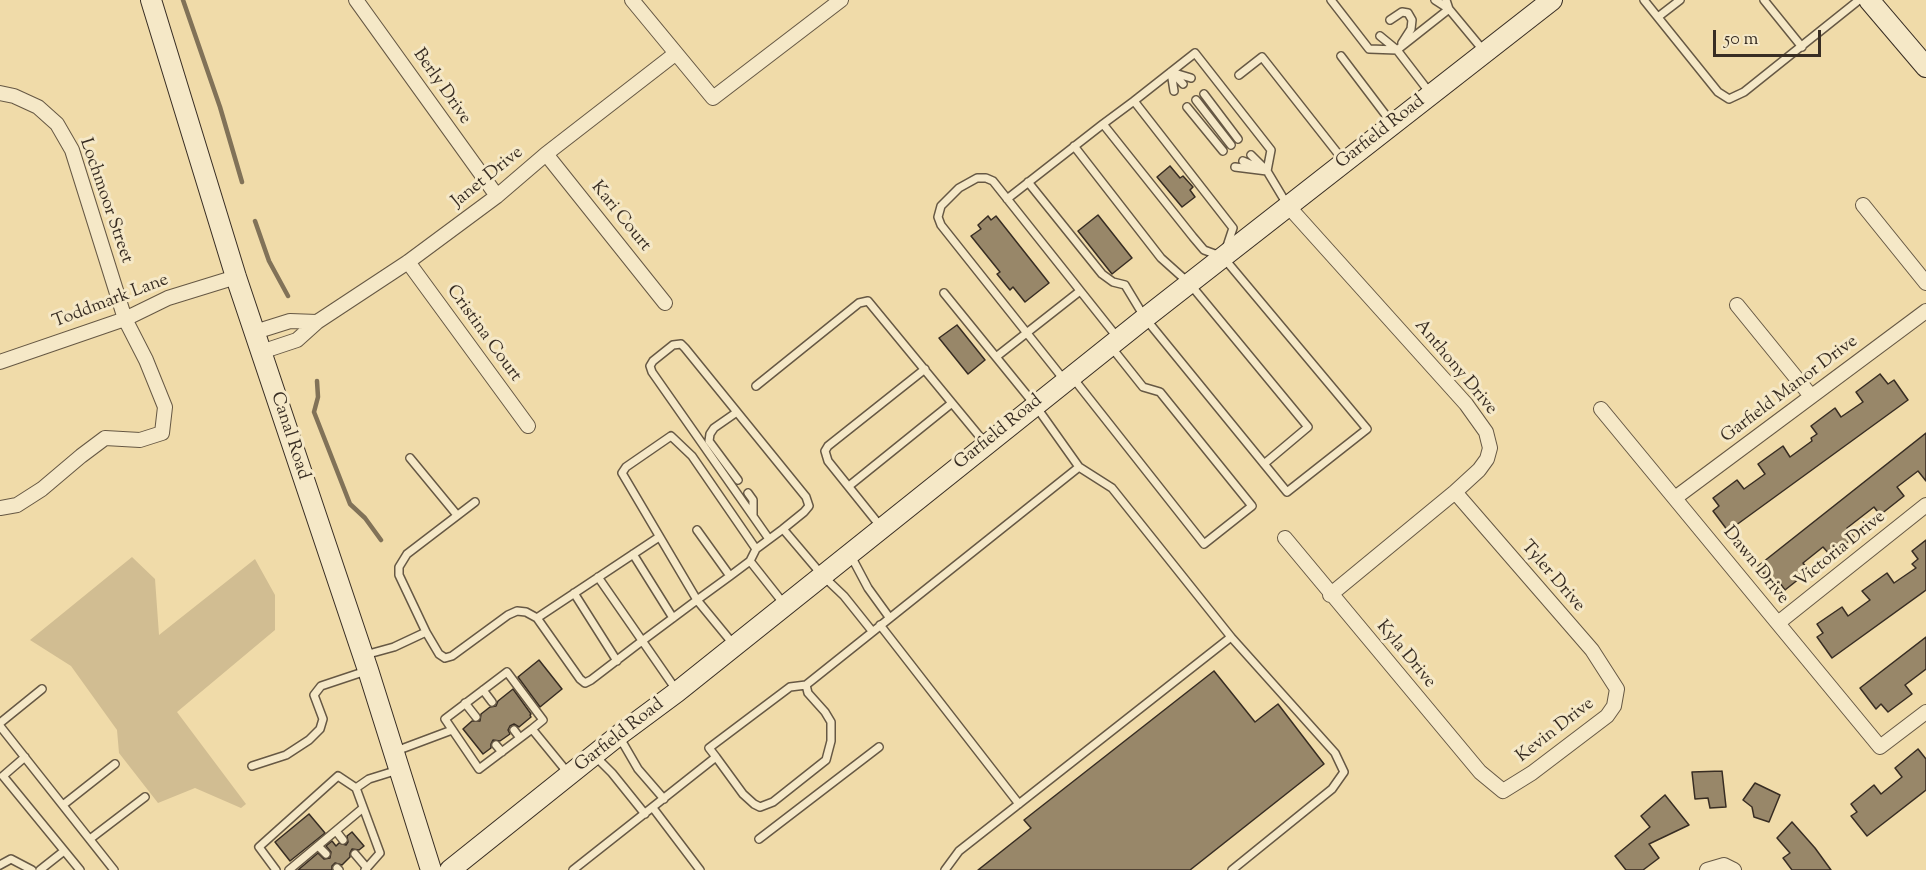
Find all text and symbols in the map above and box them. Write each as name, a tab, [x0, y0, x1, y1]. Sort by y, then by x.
scale bar	[1716, 18, 1824, 56]
text: 50 m	[1724, 27, 1758, 53]
street label: Berly Drive	[407, 45, 475, 129]
street label: Garfield Road	[1332, 92, 1430, 174]
street label: Lochmoor Street	[74, 136, 136, 266]
street label: Janet Drive	[448, 143, 528, 213]
street label: Kari Court	[585, 178, 655, 256]
street label: Toddmark Lane	[50, 270, 172, 334]
street label: Cristina Court	[441, 281, 525, 387]
street label: Anthony Drive	[1409, 316, 1501, 420]
street label: Garfield Manor Drive	[1717, 332, 1863, 448]
street label: Canal Road	[265, 389, 313, 483]
street label: Garfield Road	[951, 391, 1047, 475]
street label: Victoria Drive	[1792, 507, 1890, 593]
street label: Dawn Drive	[1717, 523, 1793, 609]
street label: Tyler Drive	[1515, 537, 1589, 617]
street label: Kyla Drive	[1371, 617, 1439, 693]
street label: Kevin Drive	[1513, 694, 1599, 768]
street label: Garfield Road	[571, 695, 669, 777]

